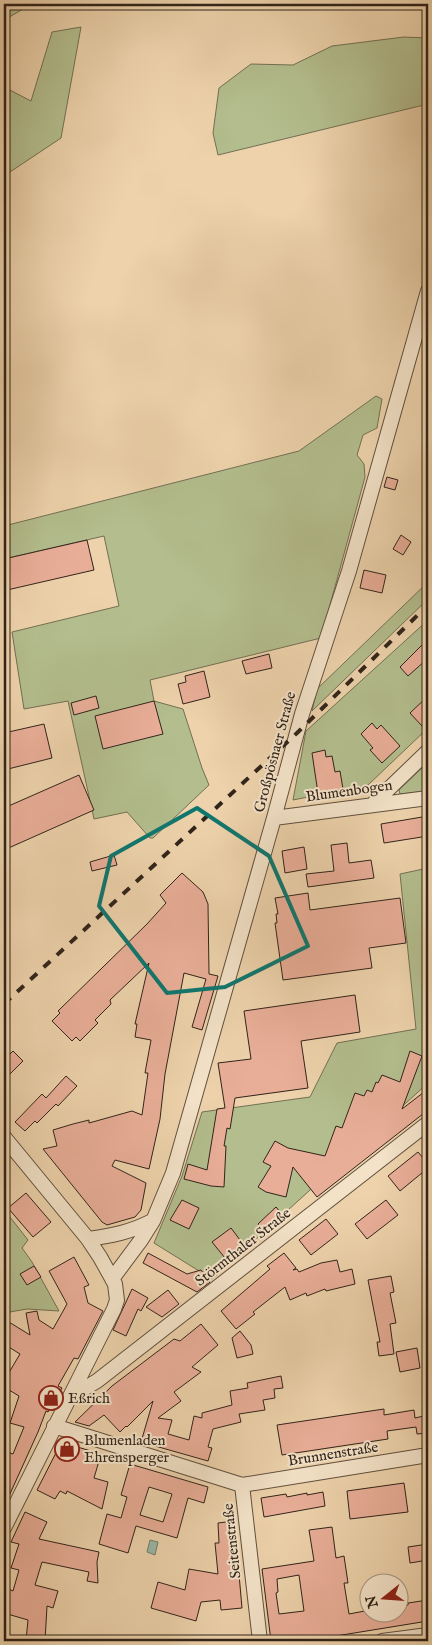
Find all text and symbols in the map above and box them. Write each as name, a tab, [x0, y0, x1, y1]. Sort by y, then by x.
street label: Großpösnaer Straße	[250, 689, 300, 815]
street label: Blumenbogen	[304, 776, 394, 806]
street label: Störmthaler Straße	[191, 1204, 295, 1290]
shop icon: Eßrich	[38, 1385, 64, 1411]
place label: Eßrich	[68, 1389, 110, 1408]
place label: Blumenladen Ehrensperger	[84, 1431, 170, 1467]
shop icon: Blumenladen Ehrensperger	[54, 1436, 80, 1462]
street label: Brunnenstraße	[287, 1437, 380, 1471]
street label: Seitenstraße	[219, 1502, 245, 1580]
north arrow	[360, 1572, 410, 1622]
text: N	[362, 1593, 383, 1611]

